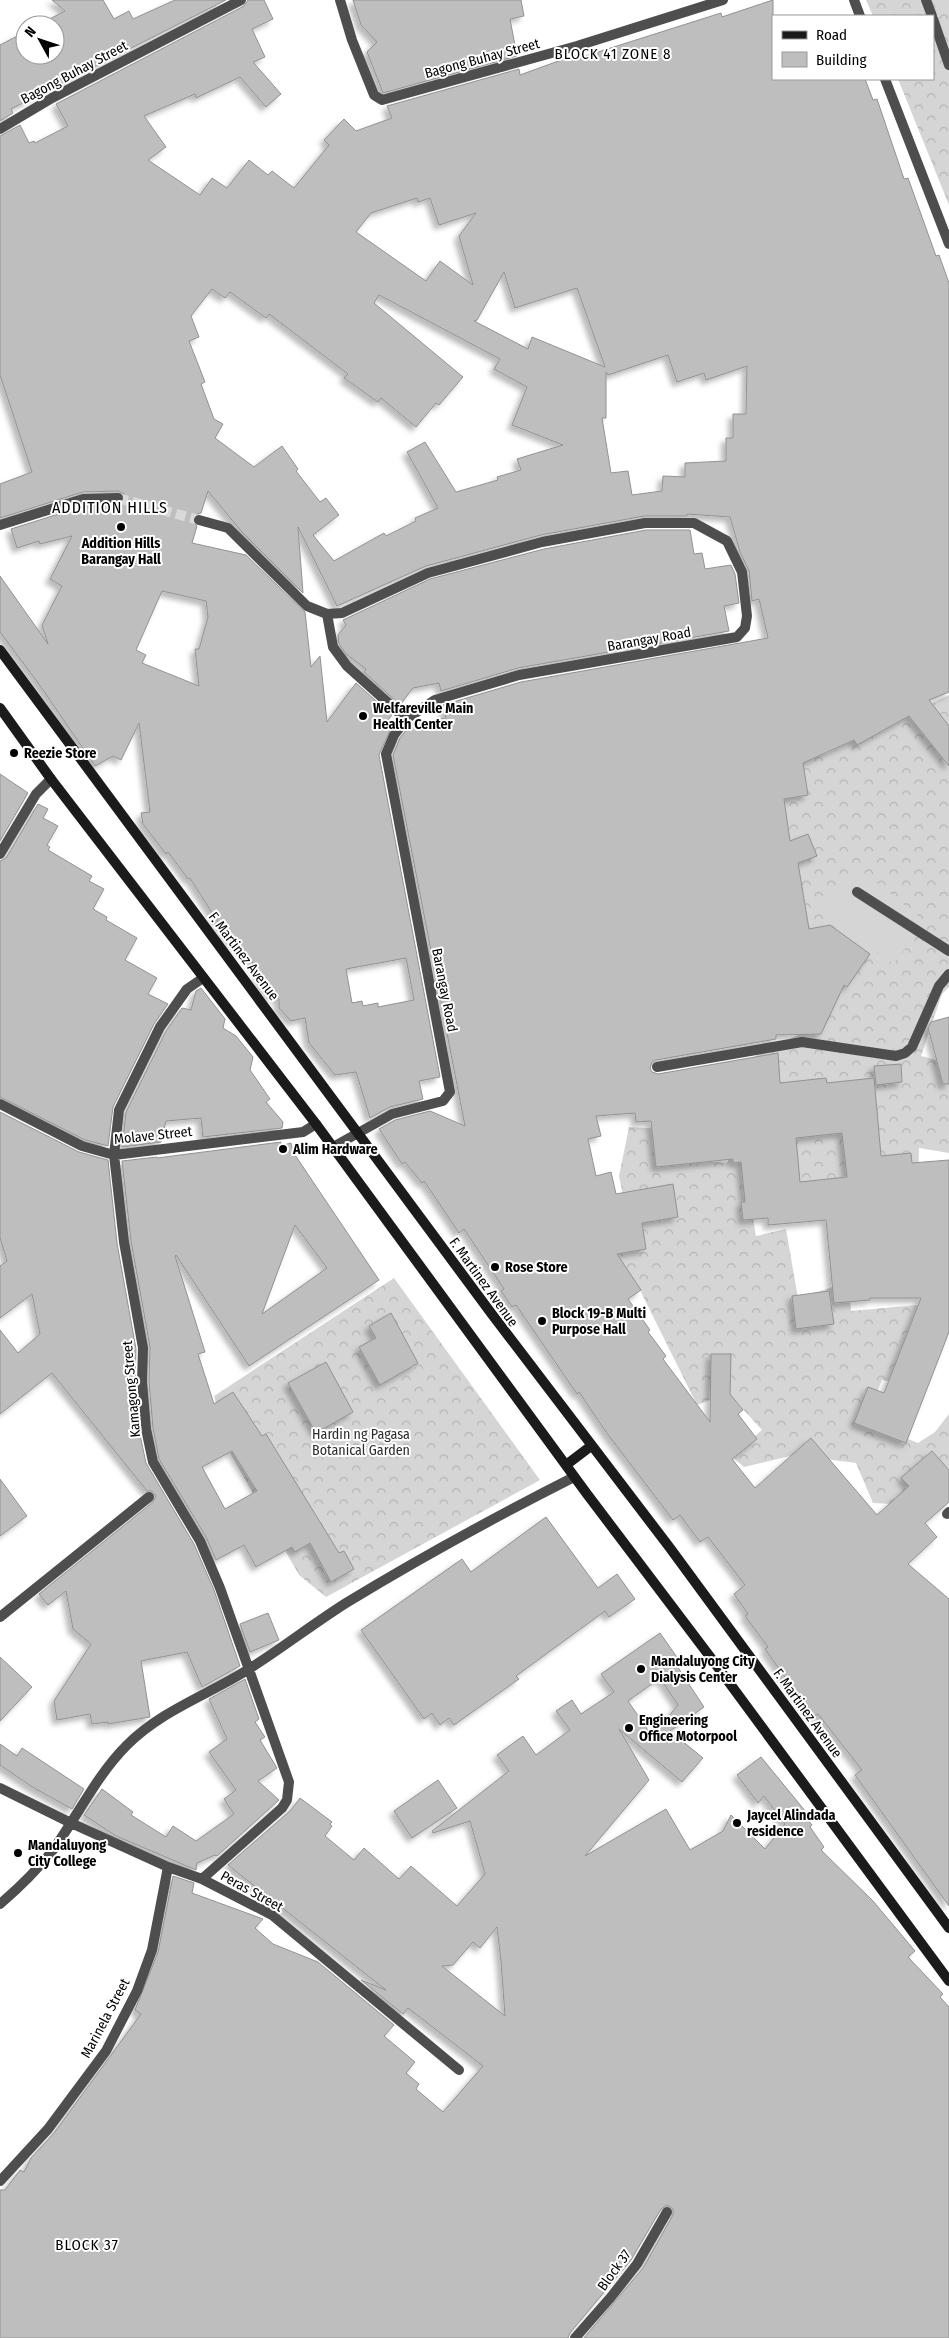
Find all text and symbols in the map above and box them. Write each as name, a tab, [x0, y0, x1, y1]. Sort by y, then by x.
north arrow	[15, 15, 65, 65]
legend	[772, 15, 934, 80]
text: N	[21, 23, 40, 41]
text: Road	[816, 26, 847, 44]
street label: Bagong Buhay Street	[423, 35, 542, 82]
street label: Bagong Buhay Street	[18, 37, 131, 108]
district label: BLOCK 41 ZONE 8	[555, 45, 671, 63]
text: Building	[816, 51, 867, 69]
district label: ADDITION HILLS	[52, 498, 168, 517]
marker: Addition Hills Barangay Hall	[115, 521, 127, 533]
place label: Addition Hills Barangay Hall	[81, 535, 161, 568]
street label: Barangay Road	[606, 624, 692, 655]
place label: Welfareville Main Health Center	[373, 700, 473, 733]
marker: Welfareville Main Health Center	[357, 710, 369, 722]
place label: Reezie Store	[24, 745, 96, 762]
marker: Reezie Store	[8, 747, 20, 759]
street label: F. Martinez Avenue	[205, 909, 282, 1004]
street label: Barangay Road	[428, 947, 461, 1033]
street label: Molave Street	[113, 1123, 193, 1148]
place label: Alim Hardware	[292, 1141, 378, 1158]
marker: Alim Hardware	[277, 1143, 289, 1155]
street label: F. Martinez Avenue	[446, 1234, 522, 1330]
place label: Rose Store	[505, 1259, 568, 1276]
marker: Rose Store	[489, 1261, 501, 1273]
place label: Block 19-B Multi Purpose Hall	[552, 1305, 646, 1338]
marker: Block 19-B Multi Purpose Hall	[536, 1315, 548, 1327]
street label: Kamagong Street	[119, 1339, 144, 1438]
park label: Hardin ng Pagasa Botanical Garden	[312, 1426, 410, 1459]
place label: Mandaluyong City Dialysis Center	[651, 1653, 755, 1686]
marker: Mandaluyong City Dialysis Center	[635, 1663, 647, 1675]
street label: F. Martinez Avenue	[770, 1665, 846, 1761]
place label: Engineering Office Motorpool	[639, 1712, 737, 1745]
marker: Engineering Office Motorpool	[623, 1722, 635, 1734]
place label: Jaycel Alindada residence	[746, 1807, 836, 1840]
marker: Jaycel Alindada residence	[731, 1817, 743, 1829]
place label: Mandaluyong City College	[28, 1837, 106, 1870]
marker: Mandaluyong City College	[12, 1847, 24, 1859]
street label: Peras Street	[218, 1867, 286, 1916]
street label: Marinela Street	[77, 1975, 134, 2061]
district label: BLOCK 37	[55, 2236, 119, 2254]
street label: Block 37	[594, 2246, 635, 2294]

